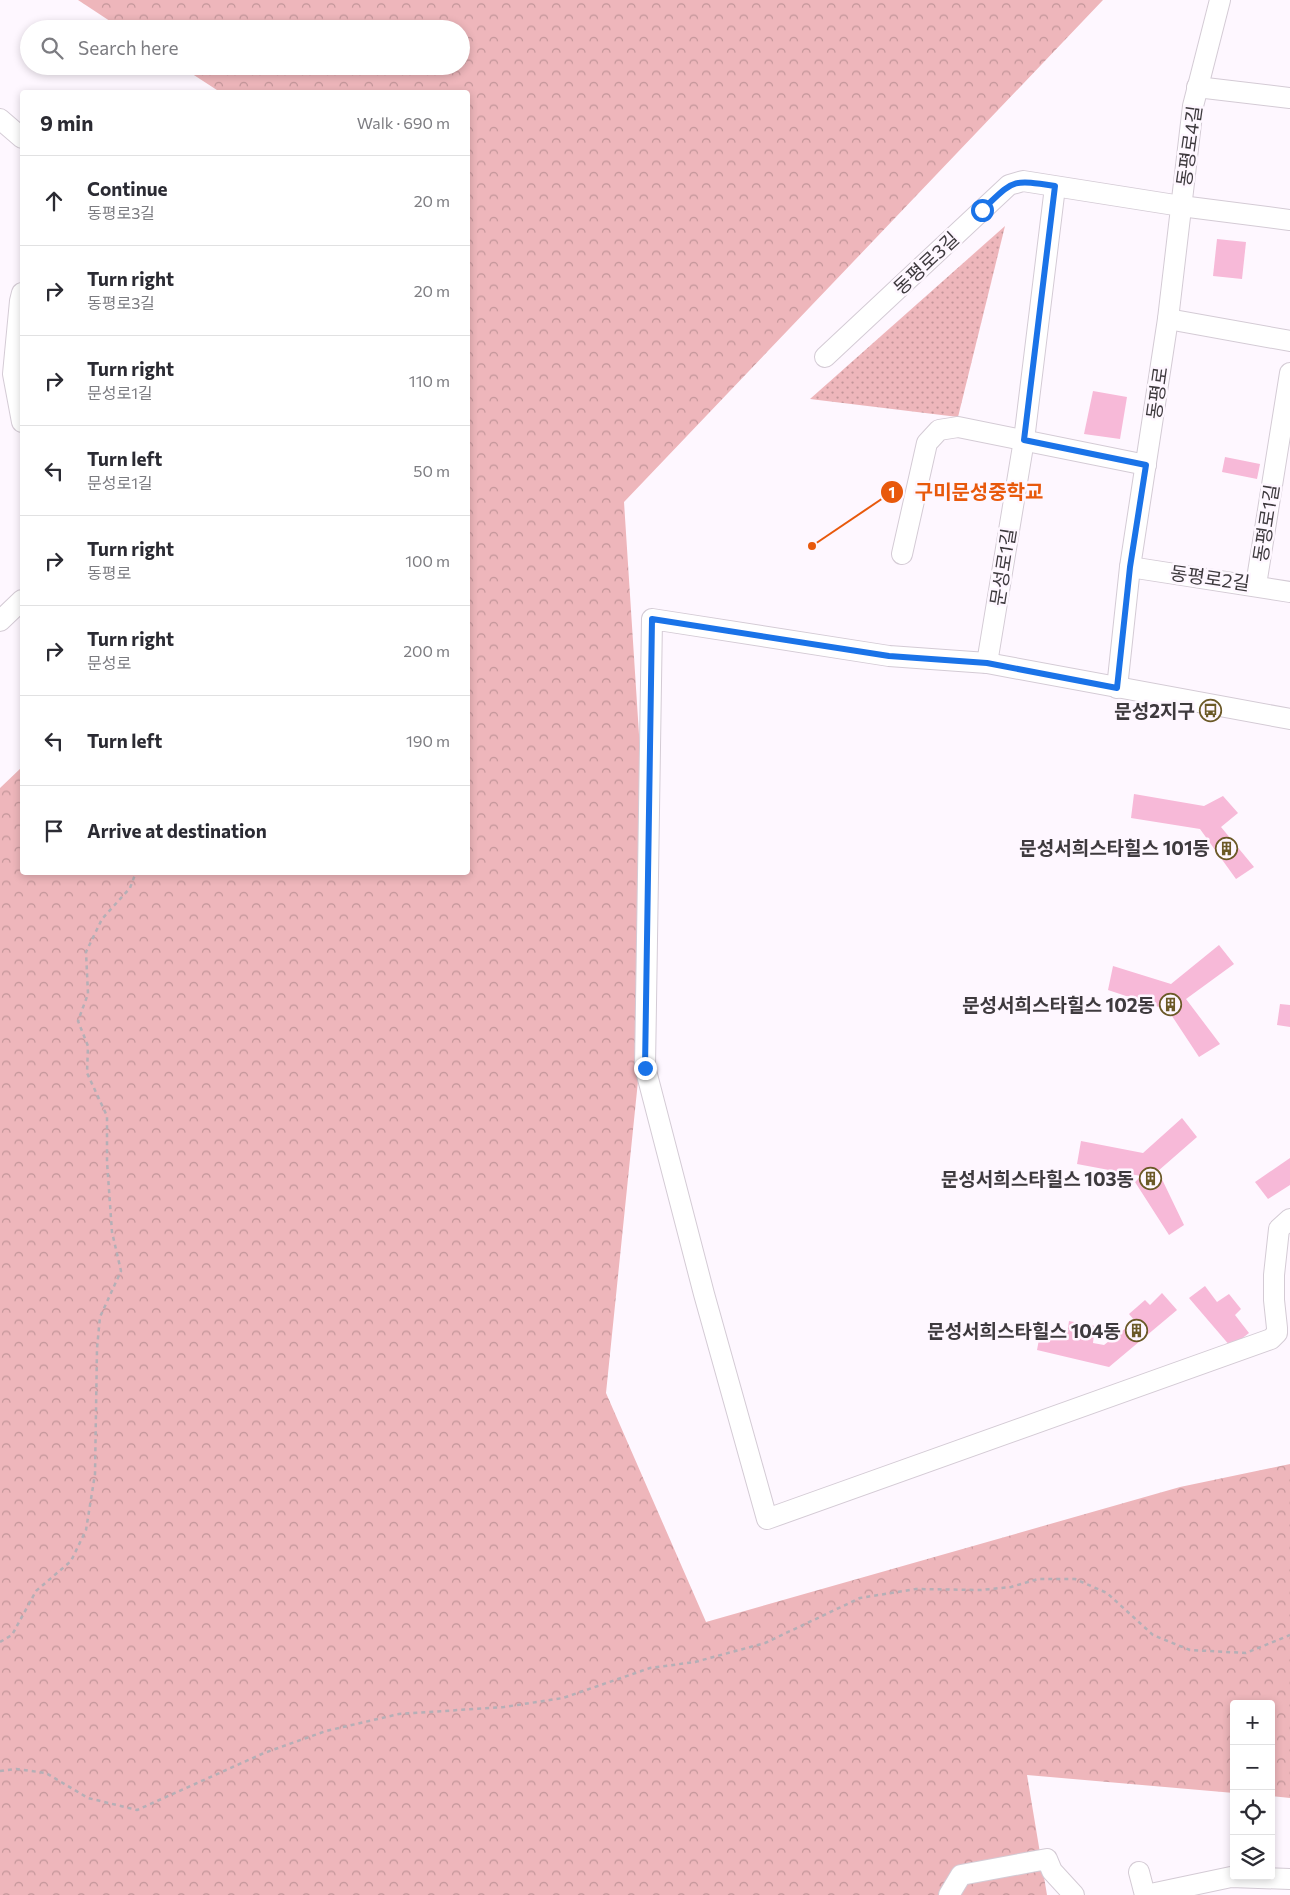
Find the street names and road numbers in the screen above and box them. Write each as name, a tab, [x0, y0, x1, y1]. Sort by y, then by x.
street label: 동평로4길	[1171, 104, 1206, 188]
street label: 동평로3길	[888, 227, 963, 299]
street label: 동평로	[1141, 365, 1172, 421]
street label: 동평로1길	[1248, 483, 1283, 563]
street label: 문성로1길	[985, 527, 1020, 607]
street label: 동평로2길	[1169, 561, 1252, 594]

